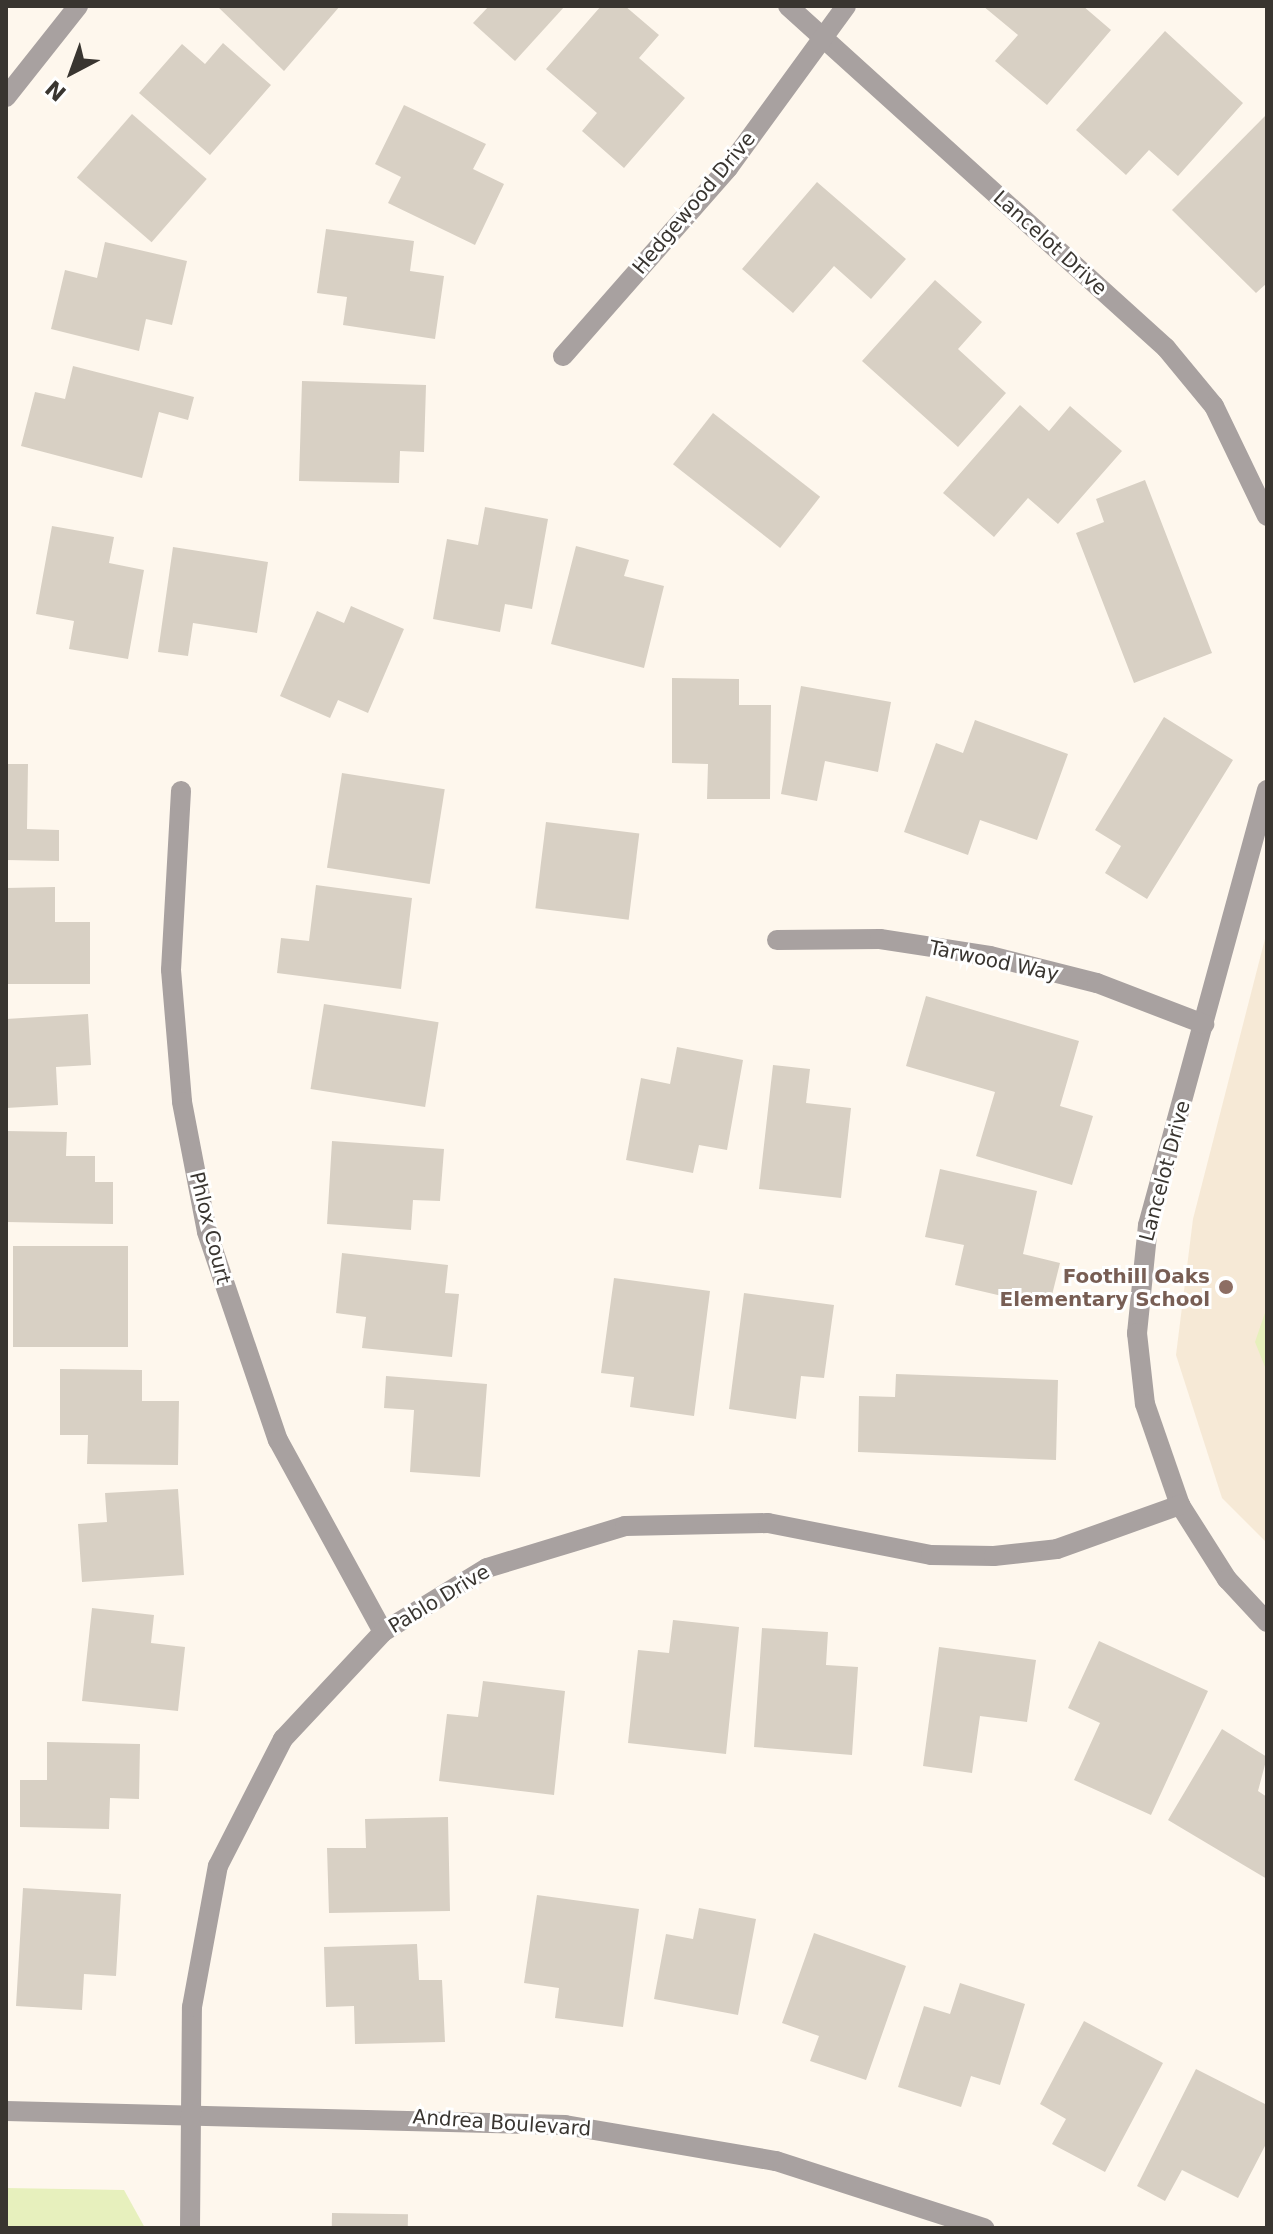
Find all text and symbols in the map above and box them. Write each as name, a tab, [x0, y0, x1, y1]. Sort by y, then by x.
north arrow	[32, 32, 112, 112]
text: N	[41, 75, 71, 106]
street label: Hedgewood Drive	[628, 127, 760, 279]
street label: Lancelot Drive	[988, 186, 1112, 300]
street label: Tarwood Way	[927, 936, 1061, 986]
street label: Lancelot Drive	[1135, 1098, 1195, 1244]
street label: Phlox Court	[184, 1169, 236, 1287]
place label: Foothill Oaks Elementary School	[1000, 1264, 1210, 1311]
marker: Foothill Oaks Elementary School	[1217, 1278, 1235, 1296]
street label: Pablo Drive	[384, 1559, 494, 1639]
street label: Andrea Boulevard	[412, 2105, 592, 2141]

